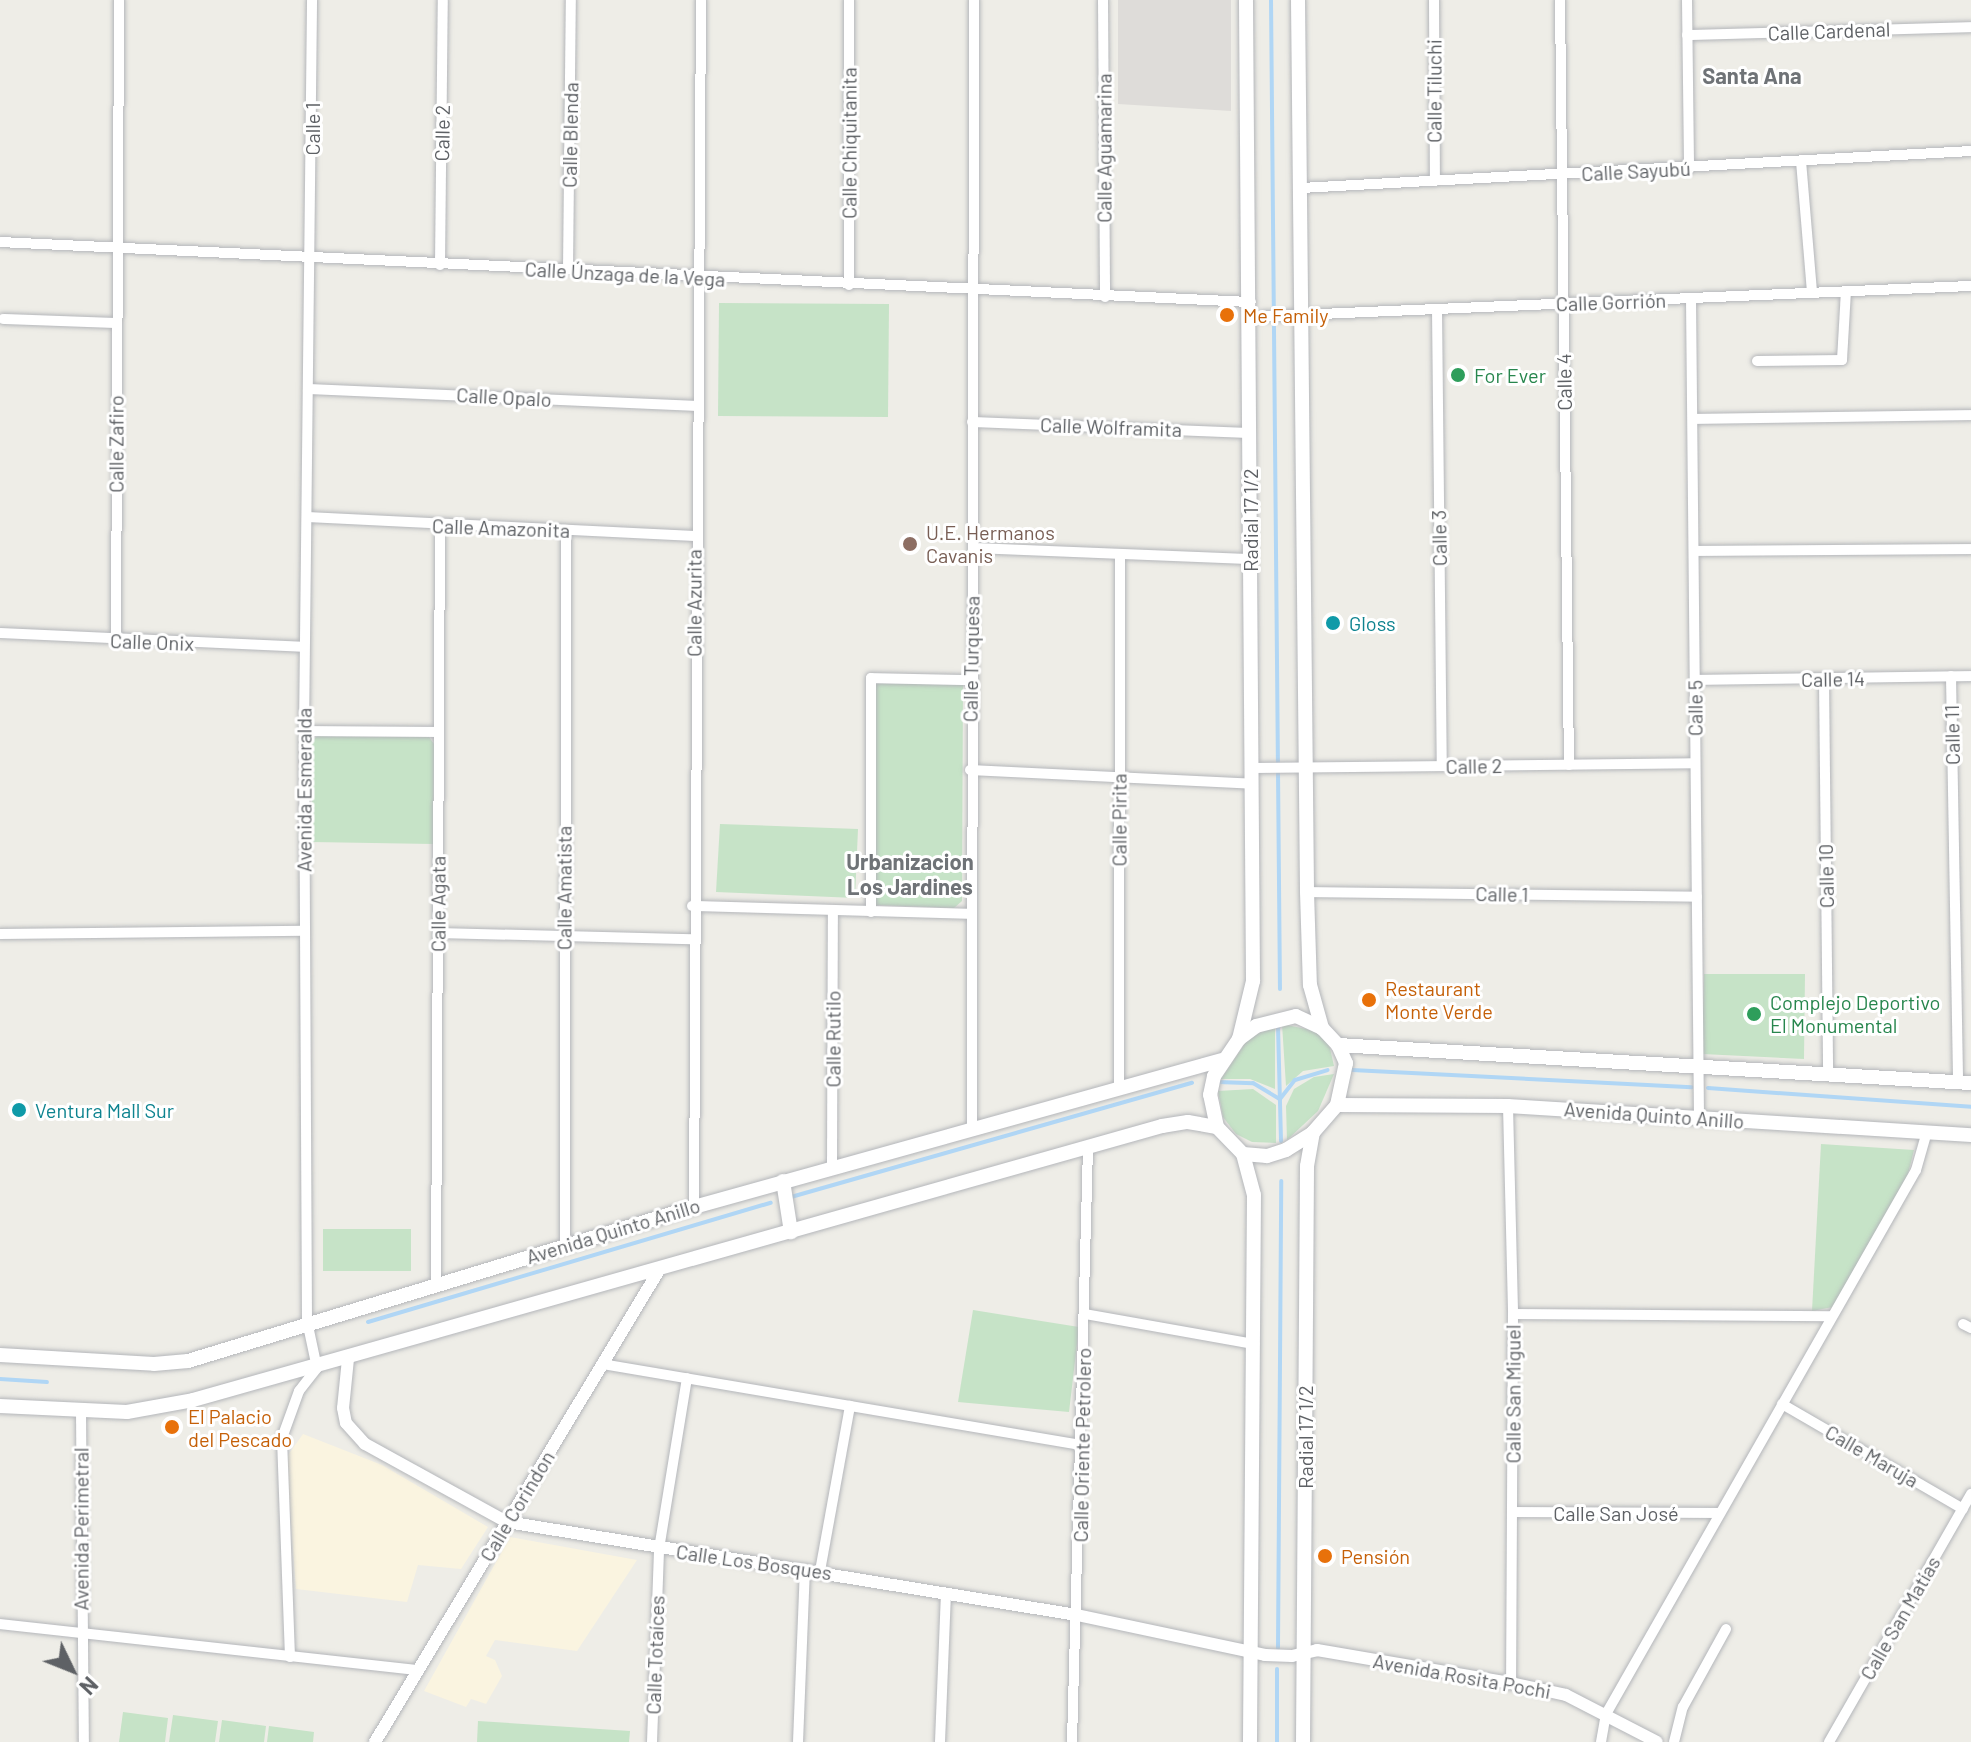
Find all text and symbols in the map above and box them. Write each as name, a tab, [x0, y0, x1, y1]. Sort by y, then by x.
street label: Calle Cardenal	[1767, 17, 1891, 45]
street label: Calle Tiluchi	[1422, 39, 1446, 143]
district label: Santa Ana	[1702, 63, 1802, 89]
street label: Calle Chiquitanita	[837, 67, 861, 219]
street label: Calle Aguamarina	[1092, 73, 1116, 223]
street label: Calle Blenda	[557, 82, 583, 188]
street label: Calle 1	[300, 102, 324, 156]
street label: Calle 2	[430, 104, 454, 162]
street label: Calle Sayubú	[1581, 156, 1691, 186]
street label: Calle Únzaga de la Vega	[524, 257, 726, 291]
street label: Calle Gorrión	[1555, 288, 1667, 316]
place label: Me Family	[1243, 303, 1328, 327]
marker: Me Family	[1218, 306, 1236, 324]
street label: Calle 4	[1552, 353, 1576, 411]
place label: For Ever	[1474, 363, 1546, 387]
marker: For Ever	[1449, 366, 1467, 384]
street label: Calle Opalo	[456, 383, 552, 411]
street label: Calle Zafiro	[104, 395, 128, 493]
street label: Calle Wolframita	[1040, 413, 1182, 441]
street label: Radial 17 1/2	[1238, 468, 1262, 572]
street label: Calle 3	[1427, 510, 1451, 566]
street label: Calle Amazonita	[432, 514, 570, 542]
place label: U.E. Hermanos Cavanis	[926, 520, 1055, 567]
marker: U.E. Hermanos Cavanis	[901, 535, 919, 553]
street label: Calle Azurita	[682, 549, 706, 657]
street label: Calle Turquesa	[958, 596, 984, 722]
place label: Gloss	[1349, 611, 1396, 635]
marker: Gloss	[1324, 614, 1342, 632]
street label: Calle Onix	[110, 629, 194, 655]
street label: Calle 14	[1801, 666, 1865, 692]
street label: Calle 5	[1683, 680, 1707, 736]
street label: Calle 11	[1939, 705, 1965, 765]
street label: Avenida Esmeralda	[292, 708, 316, 872]
street label: Calle 2	[1445, 754, 1503, 778]
street label: Calle Pirita	[1107, 774, 1131, 866]
street label: Calle Amatista	[552, 826, 576, 950]
street label: Calle 10	[1813, 844, 1839, 908]
district label: Urbanizacion Los Jardines	[846, 848, 974, 900]
street label: Calle Agata	[426, 856, 450, 952]
street label: Calle 1	[1475, 882, 1529, 906]
place label: Restaurant Monte Verde	[1385, 976, 1493, 1023]
place label: Complejo Deportivo El Monumental	[1770, 990, 1940, 1037]
street label: Calle Rutilo	[821, 991, 845, 1087]
marker: Restaurant Monte Verde	[1360, 991, 1378, 1009]
marker: Complejo Deportivo El Monumental	[1745, 1005, 1763, 1023]
street label: Avenida Quinto Anillo	[1563, 1097, 1745, 1133]
place label: Ventura Mall Sur	[35, 1098, 174, 1122]
marker: Ventura Mall Sur	[10, 1101, 28, 1119]
street label: Avenida Quinto Anillo	[523, 1193, 703, 1269]
street label: Calle San Miguel	[1501, 1325, 1525, 1463]
street label: Calle Oriente Petrolero	[1068, 1347, 1096, 1543]
street label: Radial 17 1/2	[1293, 1385, 1317, 1489]
place label: El Palacio del Pescado	[188, 1404, 292, 1451]
marker: El Palacio del Pescado	[163, 1418, 181, 1436]
street label: Calle Maruja	[1821, 1420, 1923, 1492]
street label: Calle Corindon	[475, 1446, 559, 1566]
street label: Avenida Perimetral	[69, 1447, 93, 1611]
street label: Calle San José	[1553, 1501, 1679, 1525]
street label: Calle Los Bosques	[675, 1539, 833, 1585]
place label: Pensión	[1341, 1544, 1410, 1568]
marker: Pensión	[1316, 1547, 1334, 1565]
street label: Calle San Matías	[1855, 1552, 1945, 1684]
street label: Calle Totaíces	[641, 1595, 669, 1715]
north arrow	[32, 1630, 112, 1710]
street label: Avenida Rosita Pochi	[1371, 1649, 1553, 1703]
text: N	[75, 1672, 104, 1701]

